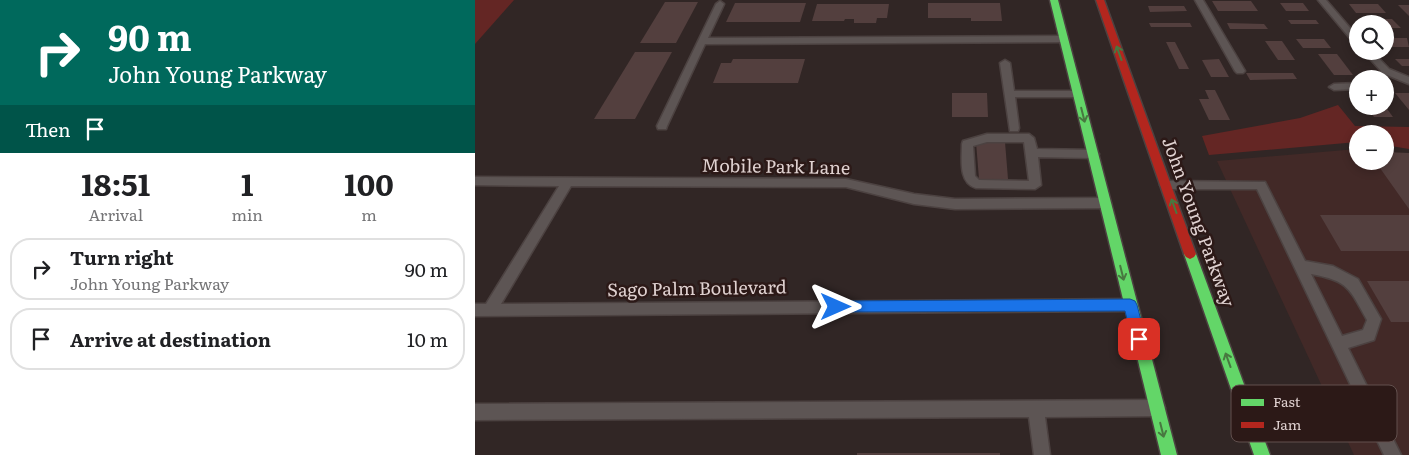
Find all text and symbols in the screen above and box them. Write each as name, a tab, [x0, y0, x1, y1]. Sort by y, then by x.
text: 90 m	[108, 10, 192, 62]
map controls	[1349, 15, 1394, 170]
button: search	[1349, 15, 1394, 60]
icon: right	[25, 20, 90, 85]
one-way arrow	[1114, 46, 1123, 62]
text: John Young Parkway	[108, 57, 327, 90]
button: +	[1349, 70, 1394, 115]
one-way arrow	[1079, 107, 1088, 123]
text: Then	[25, 115, 71, 143]
icon: arrive	[81, 115, 109, 143]
button: −	[1349, 125, 1394, 170]
street label: John Young Parkway	[1156, 133, 1243, 311]
street label: Mobile Park Lane	[701, 151, 851, 180]
text: 18:51	[81, 161, 150, 205]
text: 1	[241, 161, 253, 205]
text: 100	[344, 161, 394, 205]
one-way arrow	[1169, 199, 1178, 215]
text: Arrival	[88, 202, 143, 226]
text: min	[231, 202, 263, 226]
text: m	[361, 202, 377, 226]
text: Turn right	[70, 243, 174, 271]
icon: right	[27, 255, 55, 283]
text: 90 m	[405, 255, 448, 283]
one-way arrow	[1118, 264, 1127, 280]
text: John Young Parkway	[70, 271, 229, 295]
street label: Sago Palm Boulevard	[607, 272, 787, 303]
position arrow	[809, 280, 861, 332]
pin	[1118, 318, 1160, 360]
icon: arrive	[27, 325, 55, 353]
text: Arrive at destination	[70, 325, 271, 353]
text: 10 m	[407, 325, 448, 353]
icon: arrive	[1125, 325, 1153, 353]
one-way arrow	[1223, 352, 1232, 368]
legend	[1231, 385, 1397, 442]
text: Fast	[1273, 391, 1301, 411]
text: Jam	[1273, 414, 1302, 434]
one-way arrow	[1158, 422, 1168, 438]

